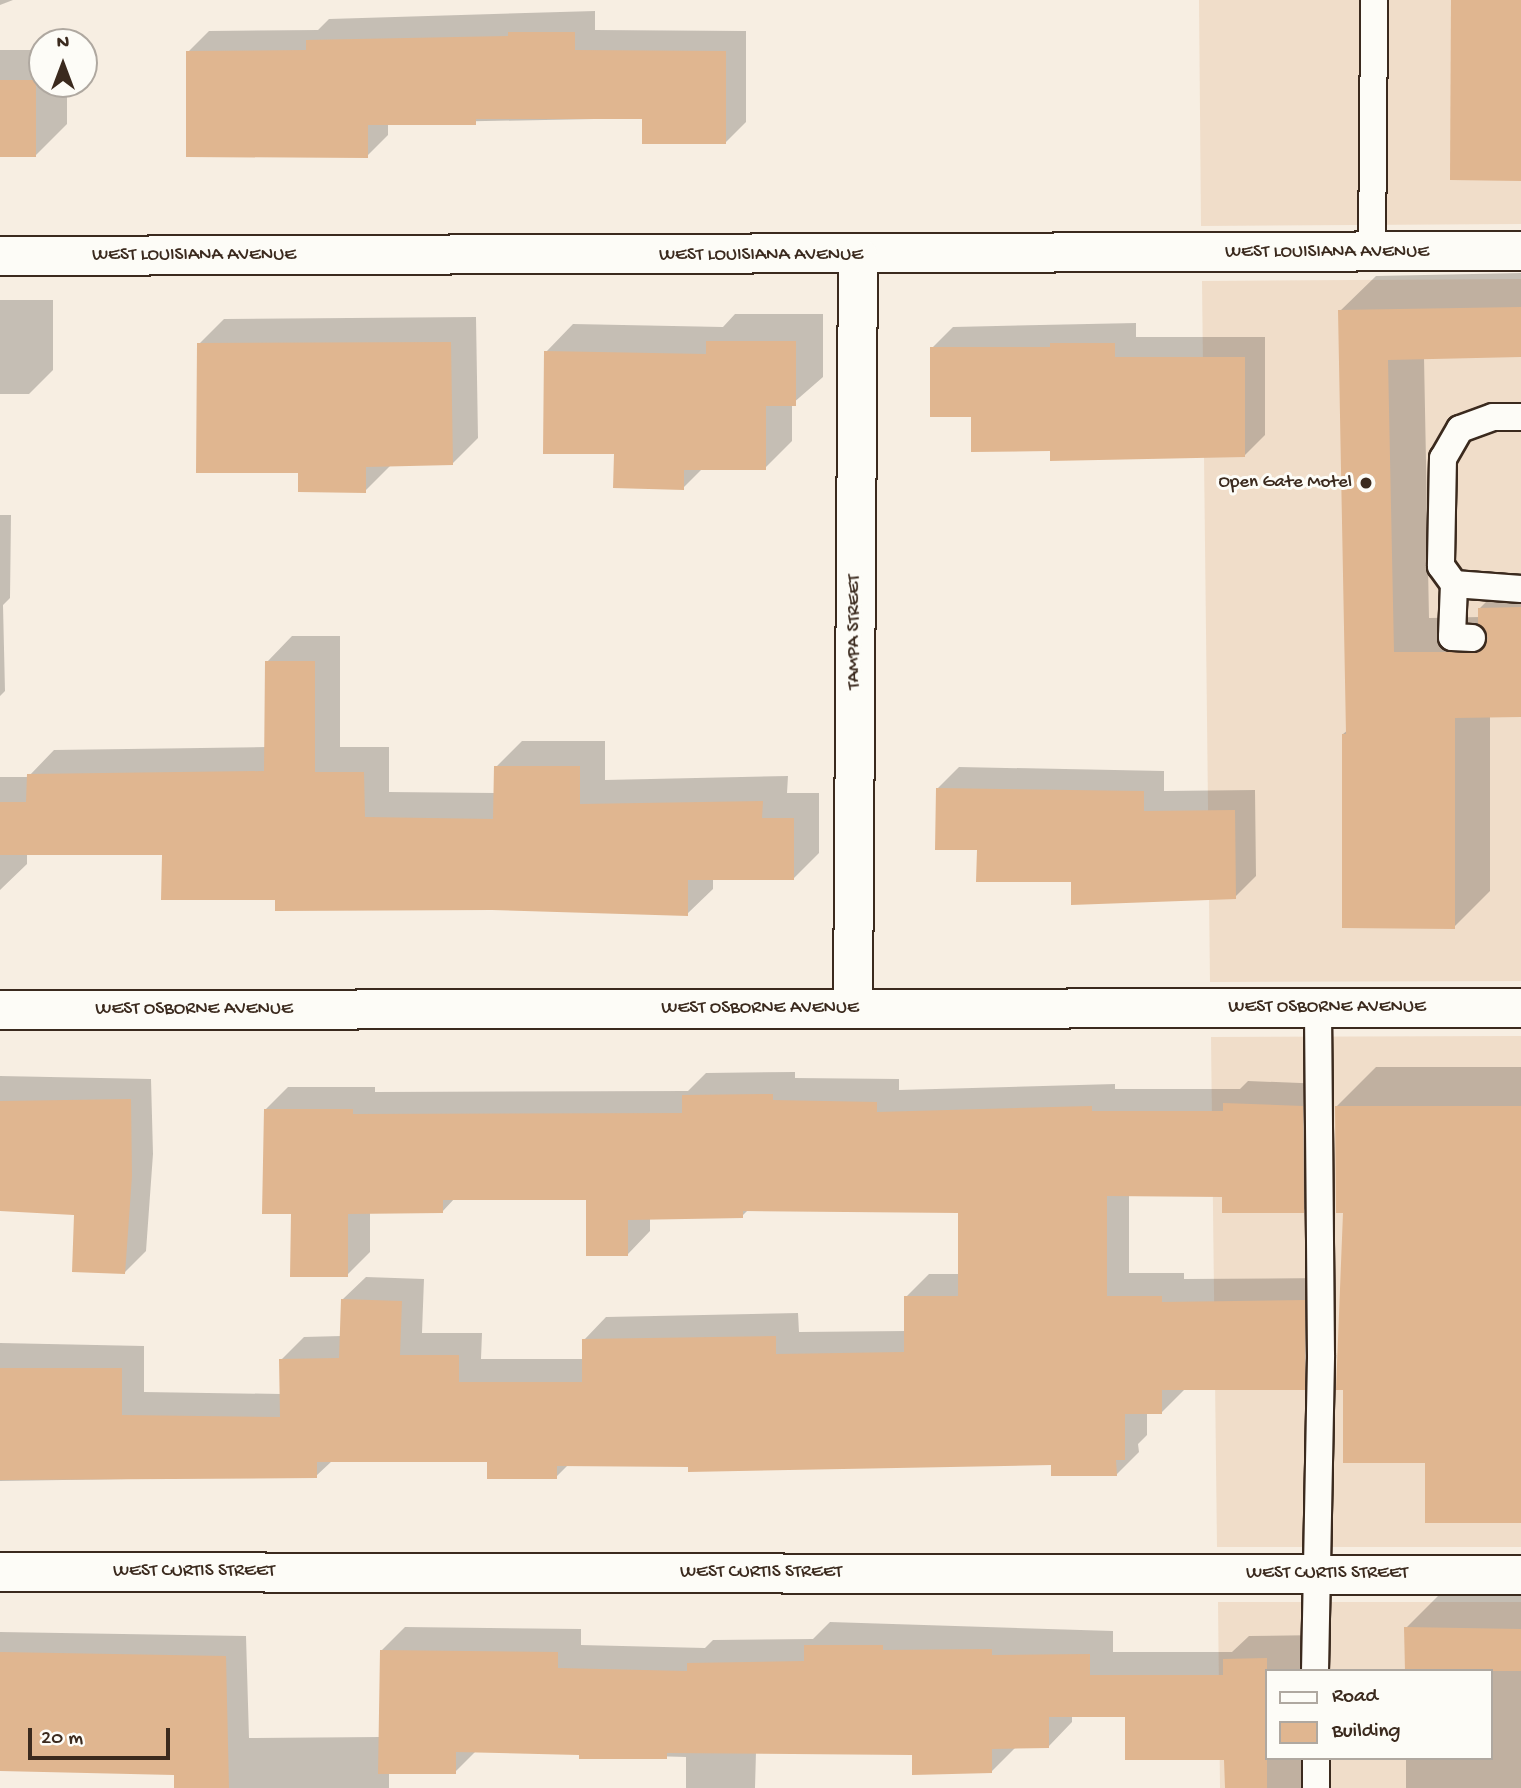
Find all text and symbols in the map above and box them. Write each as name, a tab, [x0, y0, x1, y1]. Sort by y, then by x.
north arrow	[28, 28, 98, 98]
text: N	[57, 32, 69, 55]
street label: WEST LOUISIANA AVENUE	[1225, 242, 1429, 264]
street label: WEST LOUISIANA AVENUE	[92, 245, 296, 267]
street label: WEST LOUISIANA AVENUE	[659, 245, 863, 267]
place label: Open Gate Motel	[1218, 472, 1352, 494]
marker: Open Gate Motel	[1358, 475, 1374, 491]
street label: TAMPA STREET	[844, 575, 866, 689]
street label: WEST OSBORNE AVENUE	[1228, 997, 1426, 1019]
street label: WEST OSBORNE AVENUE	[661, 998, 859, 1020]
street label: WEST OSBORNE AVENUE	[95, 999, 293, 1021]
street label: WEST CURTIS STREET	[113, 1561, 275, 1583]
street label: WEST CURTIS STREET	[680, 1562, 842, 1584]
street label: WEST CURTIS STREET	[1246, 1563, 1408, 1585]
legend	[1266, 1669, 1493, 1760]
text: Road	[1332, 1685, 1378, 1710]
scale bar	[32, 1714, 173, 1758]
text: Building	[1332, 1720, 1401, 1745]
text: 20 m	[41, 1727, 83, 1752]

